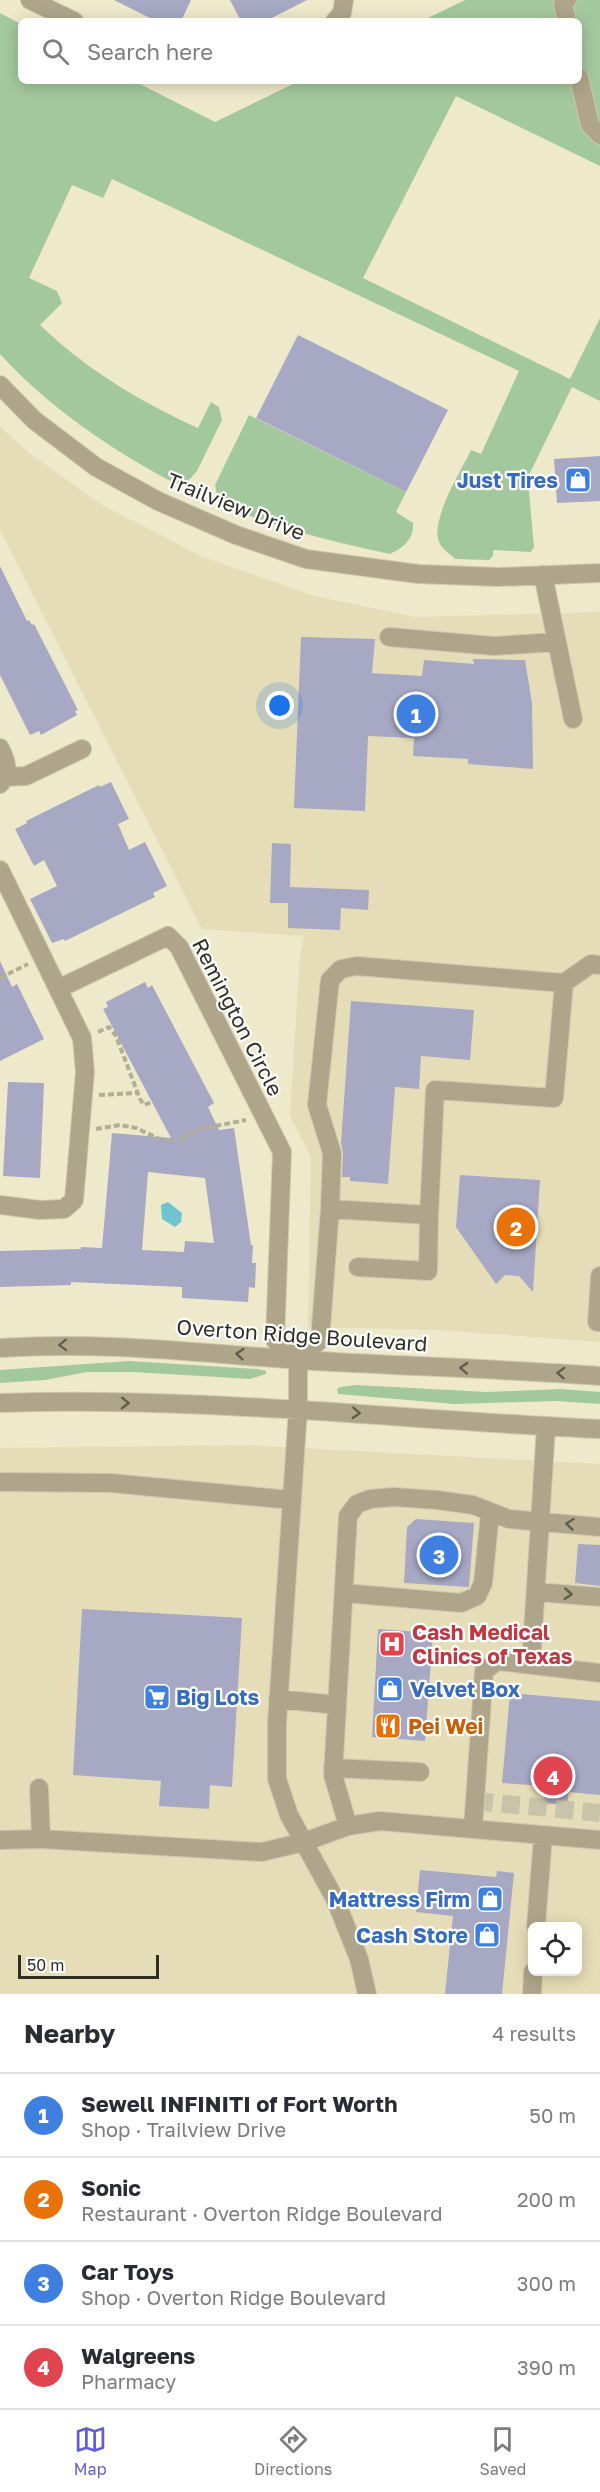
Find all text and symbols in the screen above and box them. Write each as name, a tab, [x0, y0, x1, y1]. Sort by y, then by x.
search box	[18, 18, 582, 84]
icon: search	[39, 35, 72, 68]
text: Search here	[87, 38, 213, 65]
shop icon: Just Tires	[563, 465, 593, 495]
street label: Trailview Drive	[163, 466, 309, 546]
place label: Just Tires	[457, 467, 558, 493]
your location	[265, 691, 294, 720]
pin: 1	[396, 692, 436, 736]
street label: Remington Circle	[187, 934, 289, 1100]
pin: 2	[496, 1204, 536, 1250]
street label: Overton Ridge Boulevard	[176, 1313, 428, 1357]
one-way arrow	[58, 1339, 67, 1351]
one-way arrow	[236, 1348, 245, 1361]
one-way arrow	[459, 1362, 468, 1375]
one-way arrow	[557, 1367, 566, 1380]
one-way arrow	[120, 1397, 129, 1409]
one-way arrow	[352, 1407, 361, 1420]
one-way arrow	[566, 1518, 575, 1531]
pin: 3	[420, 1532, 458, 1578]
one-way arrow	[564, 1587, 573, 1600]
place label: Cash Medical Clinics of Texas	[412, 1619, 573, 1669]
hospital icon: Cash Medical Clinics of Texas	[377, 1629, 407, 1659]
shop icon: Velvet Box	[375, 1674, 405, 1704]
place label: Velvet Box	[410, 1676, 520, 1702]
supermarket icon: Big Lots	[142, 1682, 172, 1712]
place label: Big Lots	[176, 1684, 260, 1710]
restaurant icon: Pei Wei	[373, 1711, 403, 1741]
place label: Pei Wei	[408, 1713, 483, 1739]
pin: 4	[534, 1754, 572, 1798]
shop icon: Mattress Firm	[475, 1884, 505, 1914]
place label: Mattress Firm	[329, 1886, 470, 1912]
shop icon: Cash Store	[472, 1920, 502, 1950]
place label: Cash Store	[356, 1922, 468, 1948]
map controls	[528, 1922, 582, 1976]
button: locate	[528, 1922, 582, 1976]
scale bar	[18, 1952, 159, 1980]
text: 50 m	[27, 1955, 64, 1975]
text: Nearby	[24, 2018, 115, 2049]
text: 4 results	[492, 2021, 576, 2045]
text: Sewell INFINITI of Fort Worth	[81, 2090, 397, 2117]
text: 1	[38, 2103, 49, 2127]
text: 50 m	[529, 2103, 576, 2127]
text: Shop · Trailview Drive	[81, 2117, 286, 2141]
text: Sonic	[81, 2174, 141, 2201]
text: 2	[37, 2187, 50, 2211]
text: 200 m	[517, 2187, 576, 2211]
text: Restaurant · Overton Ridge Boulevard	[81, 2201, 443, 2225]
text: Car Toys	[81, 2258, 174, 2285]
text: 3	[37, 2271, 50, 2295]
text: 300 m	[517, 2271, 576, 2295]
text: Shop · Overton Ridge Boulevard	[81, 2285, 386, 2309]
text: Walgreens	[81, 2342, 195, 2369]
text: 4	[37, 2355, 50, 2379]
text: 390 m	[517, 2355, 576, 2379]
text: Pharmacy	[81, 2369, 176, 2393]
tab: Map	[74, 2423, 107, 2479]
tab: Directions	[254, 2423, 332, 2479]
tab: Saved	[480, 2423, 526, 2479]

